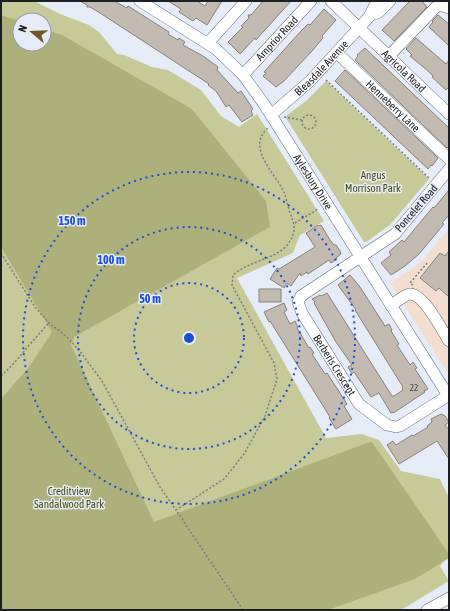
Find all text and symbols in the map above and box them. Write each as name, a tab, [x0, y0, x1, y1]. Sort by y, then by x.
north arrow	[12, 12, 52, 52]
street label: Arnprior Road	[253, 14, 300, 63]
text: N	[16, 24, 29, 34]
street label: Bleasdale Avenue	[292, 38, 351, 98]
street label: Agricola Road	[380, 47, 428, 94]
street label: Henneberry Lane	[364, 78, 422, 134]
street label: Aylesbury Drive	[291, 152, 335, 211]
park label: Angus Morrison Park	[345, 169, 401, 194]
street label: Poncelet Road	[392, 182, 440, 234]
text: 150 m	[58, 214, 86, 228]
text: 100 m	[97, 253, 125, 267]
text: 50 m	[139, 292, 161, 306]
centre of rings	[182, 331, 196, 345]
street label: Berberis Crescent	[311, 332, 358, 398]
house number: 22	[410, 383, 418, 393]
park label: Creditview Sandalwood Park	[34, 485, 104, 510]

